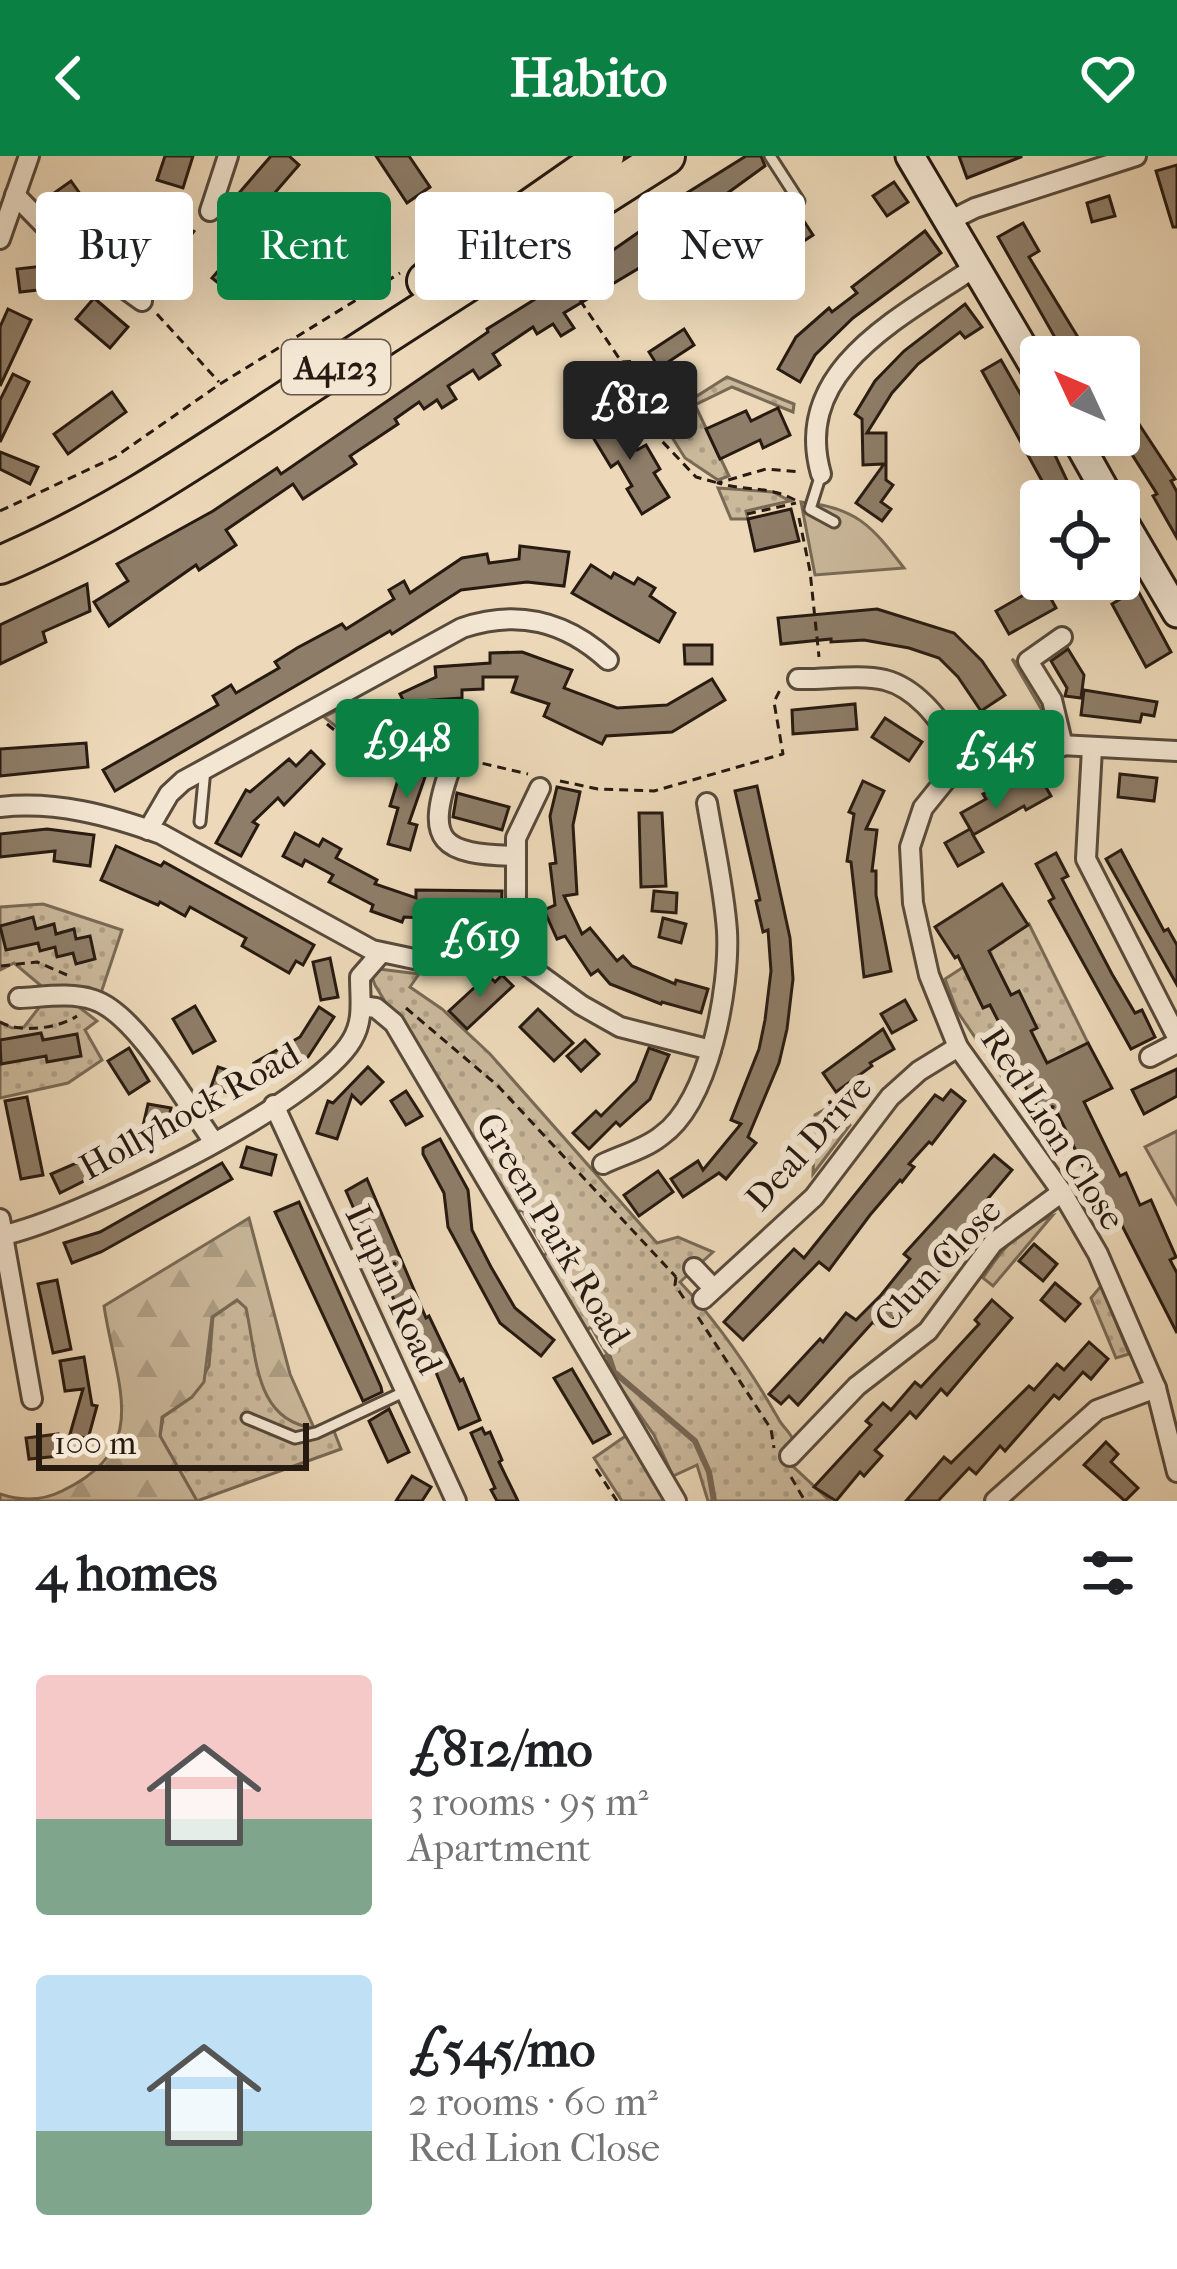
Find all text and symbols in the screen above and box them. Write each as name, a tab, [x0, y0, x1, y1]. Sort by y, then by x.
icon: back	[36, 45, 102, 111]
icon: heart	[1075, 45, 1141, 111]
text: Habito	[510, 47, 667, 110]
chip: Buy	[36, 192, 193, 300]
chip: Rent	[217, 192, 391, 300]
chip: Filters	[415, 192, 614, 300]
chip: New	[638, 192, 805, 300]
north arrow	[1020, 336, 1140, 456]
map controls	[1020, 336, 1140, 600]
road number: A4123	[282, 340, 390, 394]
pin: £812	[559, 361, 701, 463]
text: £812	[590, 377, 670, 423]
button: locate	[1020, 480, 1140, 600]
pin: £948	[336, 699, 478, 801]
pin: £545	[925, 710, 1067, 812]
text: £948	[363, 715, 451, 761]
text: £545	[955, 726, 1037, 772]
pin: £619	[409, 898, 551, 1000]
text: £619	[439, 914, 521, 960]
street label: Red Lion Close	[972, 1020, 1134, 1238]
street label: Hollyhock Road	[72, 1033, 307, 1189]
street label: Deal Drive	[737, 1066, 880, 1219]
street label: Green Park Road	[467, 1105, 639, 1354]
street label: Clun Close	[866, 1190, 1010, 1340]
street label: Lupin Road	[337, 1199, 451, 1381]
scale bar	[36, 1417, 309, 1470]
text: 100 m	[54, 1424, 137, 1463]
icon: filters	[1075, 1540, 1141, 1606]
text: 4 homes	[36, 1543, 217, 1603]
text: £812/mo	[408, 1719, 593, 1779]
icon: home	[132, 1723, 276, 1867]
text: 3 rooms · 95 m²	[408, 1779, 649, 1825]
text: Apartment	[408, 1825, 591, 1871]
text: £545/mo	[408, 2019, 595, 2079]
icon: home	[132, 2023, 276, 2167]
text: 2 rooms · 60 m²	[408, 2079, 658, 2125]
text: Red Lion Close	[408, 2125, 660, 2171]

